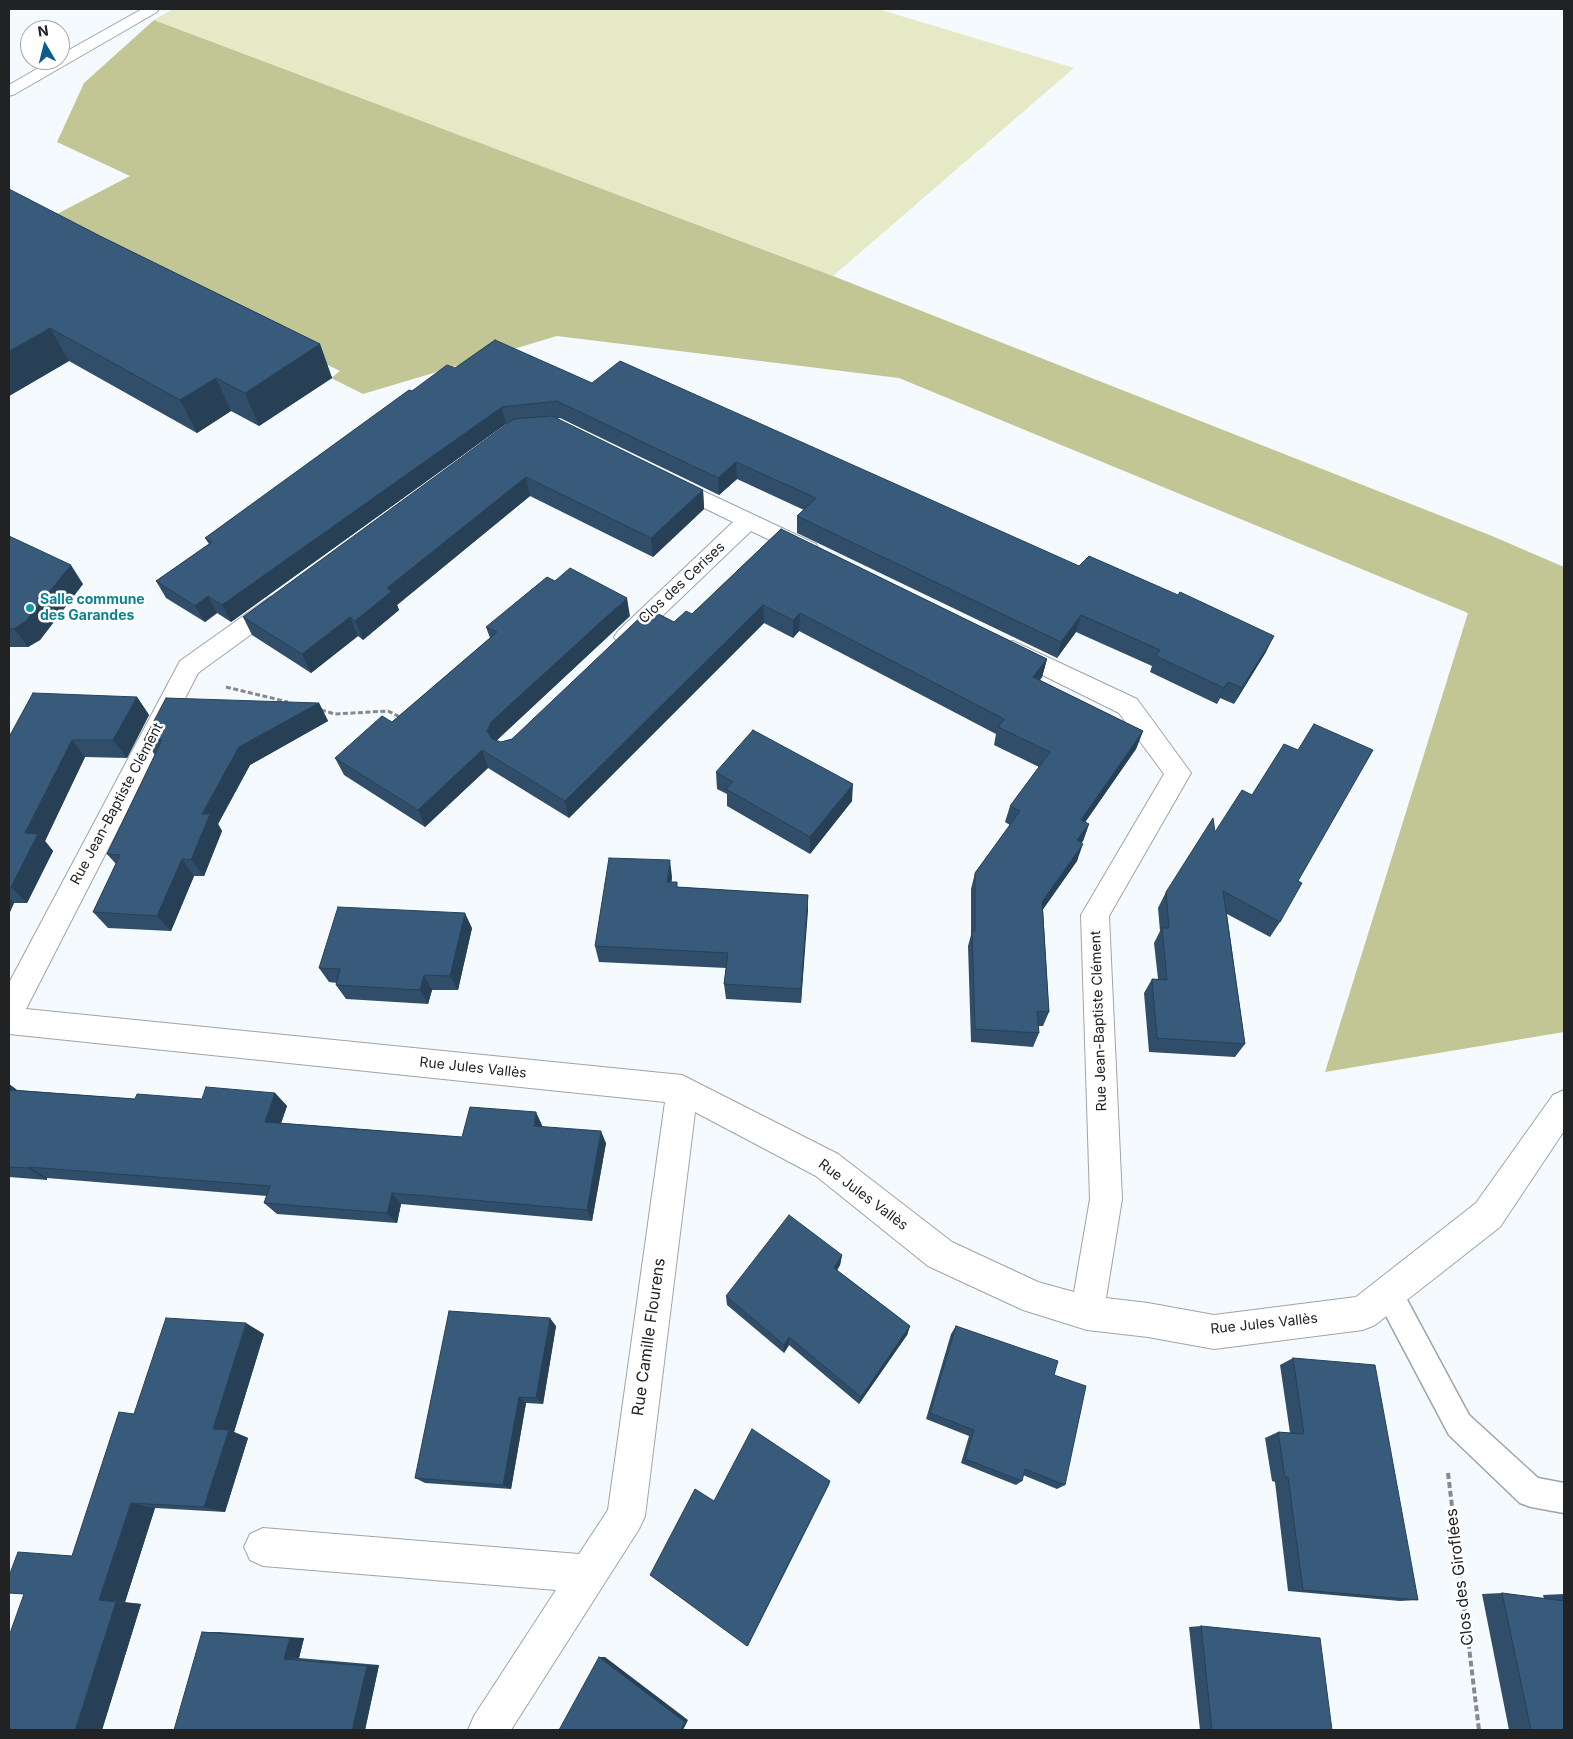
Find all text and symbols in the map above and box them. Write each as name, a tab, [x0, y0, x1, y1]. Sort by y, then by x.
north arrow	[20, 20, 70, 70]
text: N	[37, 21, 49, 40]
street label: Clos des Cerises	[635, 539, 729, 627]
place label: Salle commune des Garandes	[40, 592, 145, 624]
marker: Salle commune des Garandes	[24, 602, 36, 614]
street label: Rue Jean-Baptiste Clément	[67, 720, 167, 888]
street label: Rue Jean-Baptiste Clément	[1087, 930, 1111, 1112]
street label: Rue Jules Vallès	[419, 1054, 527, 1082]
street label: Rue Jules Vallès	[815, 1156, 911, 1234]
street label: Rue Camille Flourens	[628, 1257, 670, 1417]
street label: Rue Jules Vallès	[1210, 1310, 1318, 1338]
street label: Clos des Giroflées	[1442, 1507, 1478, 1647]

